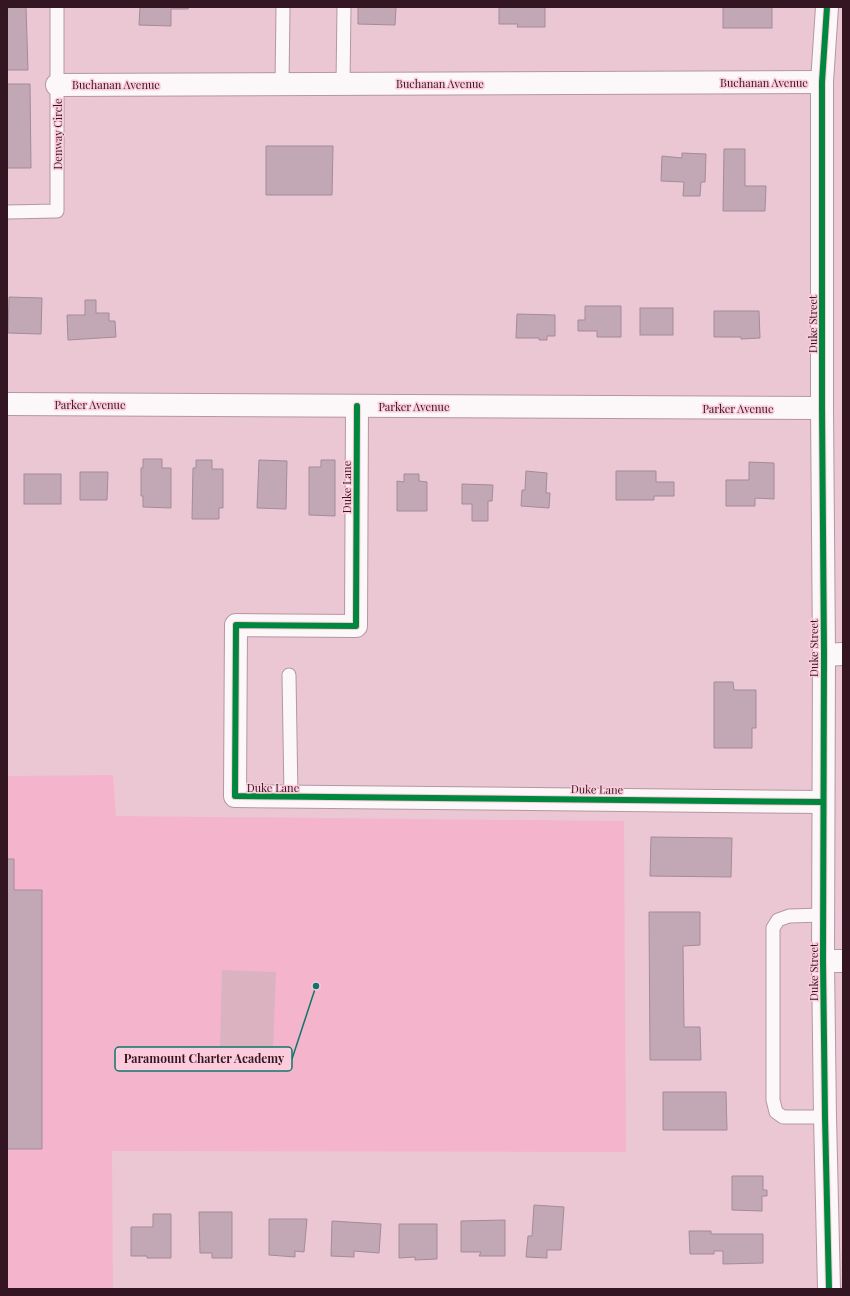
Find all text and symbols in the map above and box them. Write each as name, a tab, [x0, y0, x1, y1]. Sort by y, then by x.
street label: Buchanan Avenue	[720, 75, 808, 90]
street label: Buchanan Avenue	[396, 76, 484, 91]
street label: Buchanan Avenue	[72, 77, 160, 92]
street label: Denway Circle	[50, 98, 65, 170]
street label: Duke Street	[805, 295, 820, 353]
street label: Parker Avenue	[54, 397, 126, 412]
street label: Parker Avenue	[378, 399, 450, 414]
street label: Parker Avenue	[702, 401, 774, 416]
street label: Duke Lane	[339, 460, 354, 513]
street label: Duke Street	[806, 619, 821, 677]
street label: Duke Lane	[247, 780, 300, 795]
street label: Duke Lane	[571, 781, 624, 797]
street label: Duke Street	[806, 943, 821, 1001]
callout: Paramount Charter Academy	[115, 1047, 292, 1071]
text: Paramount Charter Academy	[124, 1050, 285, 1066]

